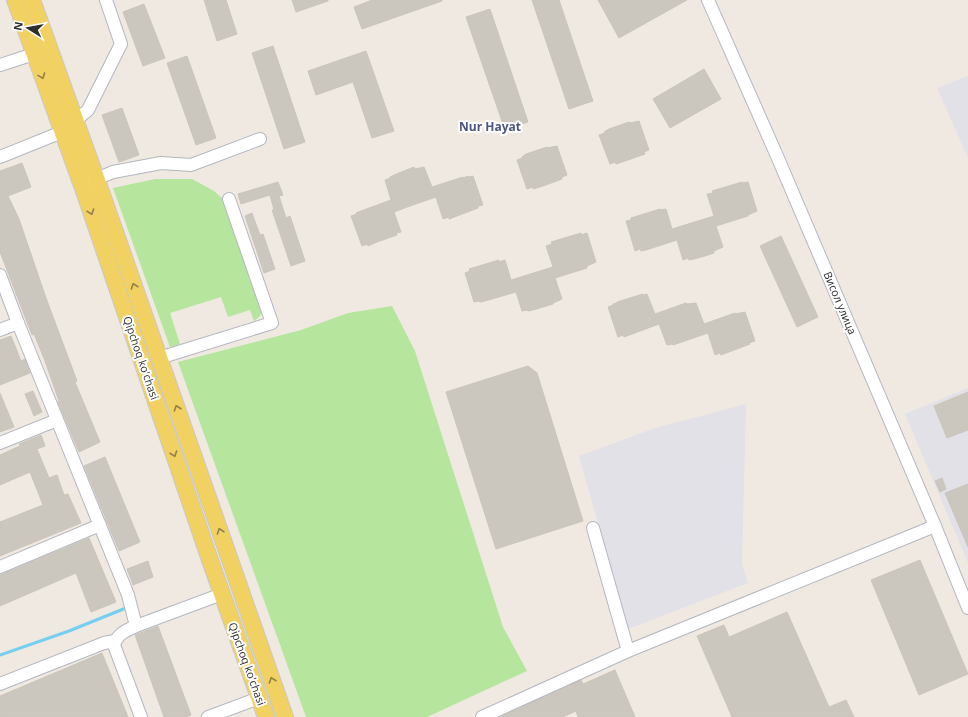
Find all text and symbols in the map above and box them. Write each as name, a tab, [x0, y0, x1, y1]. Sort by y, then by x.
north arrow	[8, 8, 48, 48]
text: N	[9, 20, 26, 32]
one-way arrow	[38, 73, 46, 80]
district label: Nur Hayat	[459, 118, 521, 135]
one-way arrow	[86, 208, 95, 215]
street label: Висол улица	[820, 269, 860, 337]
one-way arrow	[130, 282, 139, 289]
street label: Qipchoq ko'chasi	[120, 314, 163, 402]
one-way arrow	[173, 405, 182, 412]
one-way arrow	[169, 450, 177, 457]
one-way arrow	[216, 528, 225, 535]
street label: Qipchoq ko'chasi	[226, 620, 269, 707]
one-way arrow	[269, 677, 277, 684]

